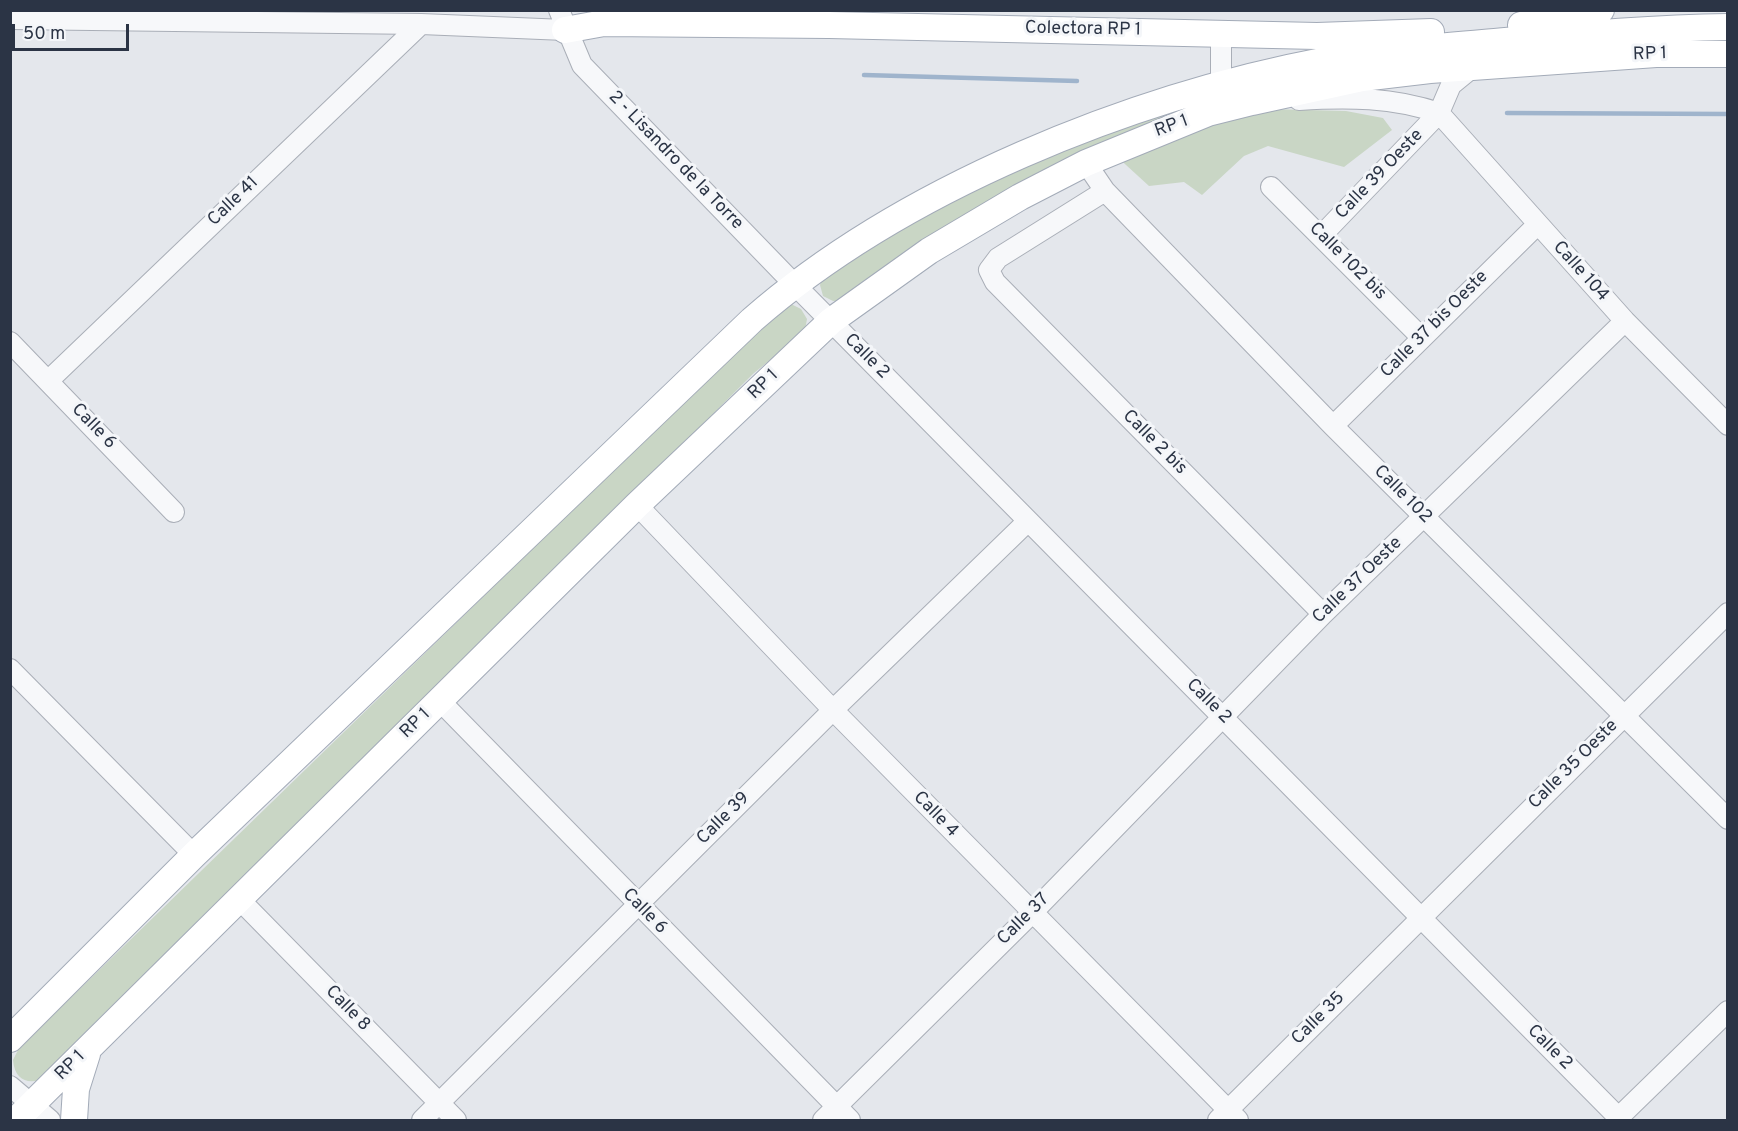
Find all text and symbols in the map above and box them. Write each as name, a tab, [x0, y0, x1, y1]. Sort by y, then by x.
scale bar	[15, 12, 132, 50]
street label: Colectora RP 1	[1025, 18, 1141, 42]
text: 50 m	[23, 23, 65, 46]
street label: RP 1	[1633, 44, 1667, 66]
street label: 2 - Lisandro de la Torre	[603, 87, 747, 235]
street label: RP 1	[1152, 111, 1192, 143]
street label: Calle 39 Oeste	[1332, 125, 1428, 225]
street label: Calle 41	[204, 173, 264, 231]
street label: Calle 102 bis	[1304, 219, 1390, 305]
street label: Calle 104	[1547, 237, 1613, 307]
street label: Calle 37 bis Oeste	[1377, 267, 1493, 383]
street label: Calle 2	[839, 330, 893, 384]
street label: RP 1	[744, 365, 784, 405]
street label: Calle 6	[66, 400, 120, 454]
street label: Calle 2 bis	[1117, 406, 1191, 480]
street label: Calle 102	[1368, 461, 1436, 529]
street label: Calle 37 Oeste	[1309, 533, 1407, 629]
street label: Calle 2	[1181, 675, 1235, 729]
street label: RP 1	[396, 704, 436, 744]
street label: Calle 35 Oeste	[1525, 716, 1623, 814]
street label: Calle 4	[908, 787, 962, 843]
street label: Calle 39	[693, 788, 755, 850]
street label: Calle 6	[617, 885, 671, 939]
street label: Calle 37	[994, 890, 1054, 950]
street label: Calle 8	[320, 982, 374, 1036]
street label: Calle 35	[1288, 988, 1350, 1050]
street label: Calle 2	[1522, 1021, 1576, 1075]
street label: RP 1	[51, 1046, 91, 1086]

